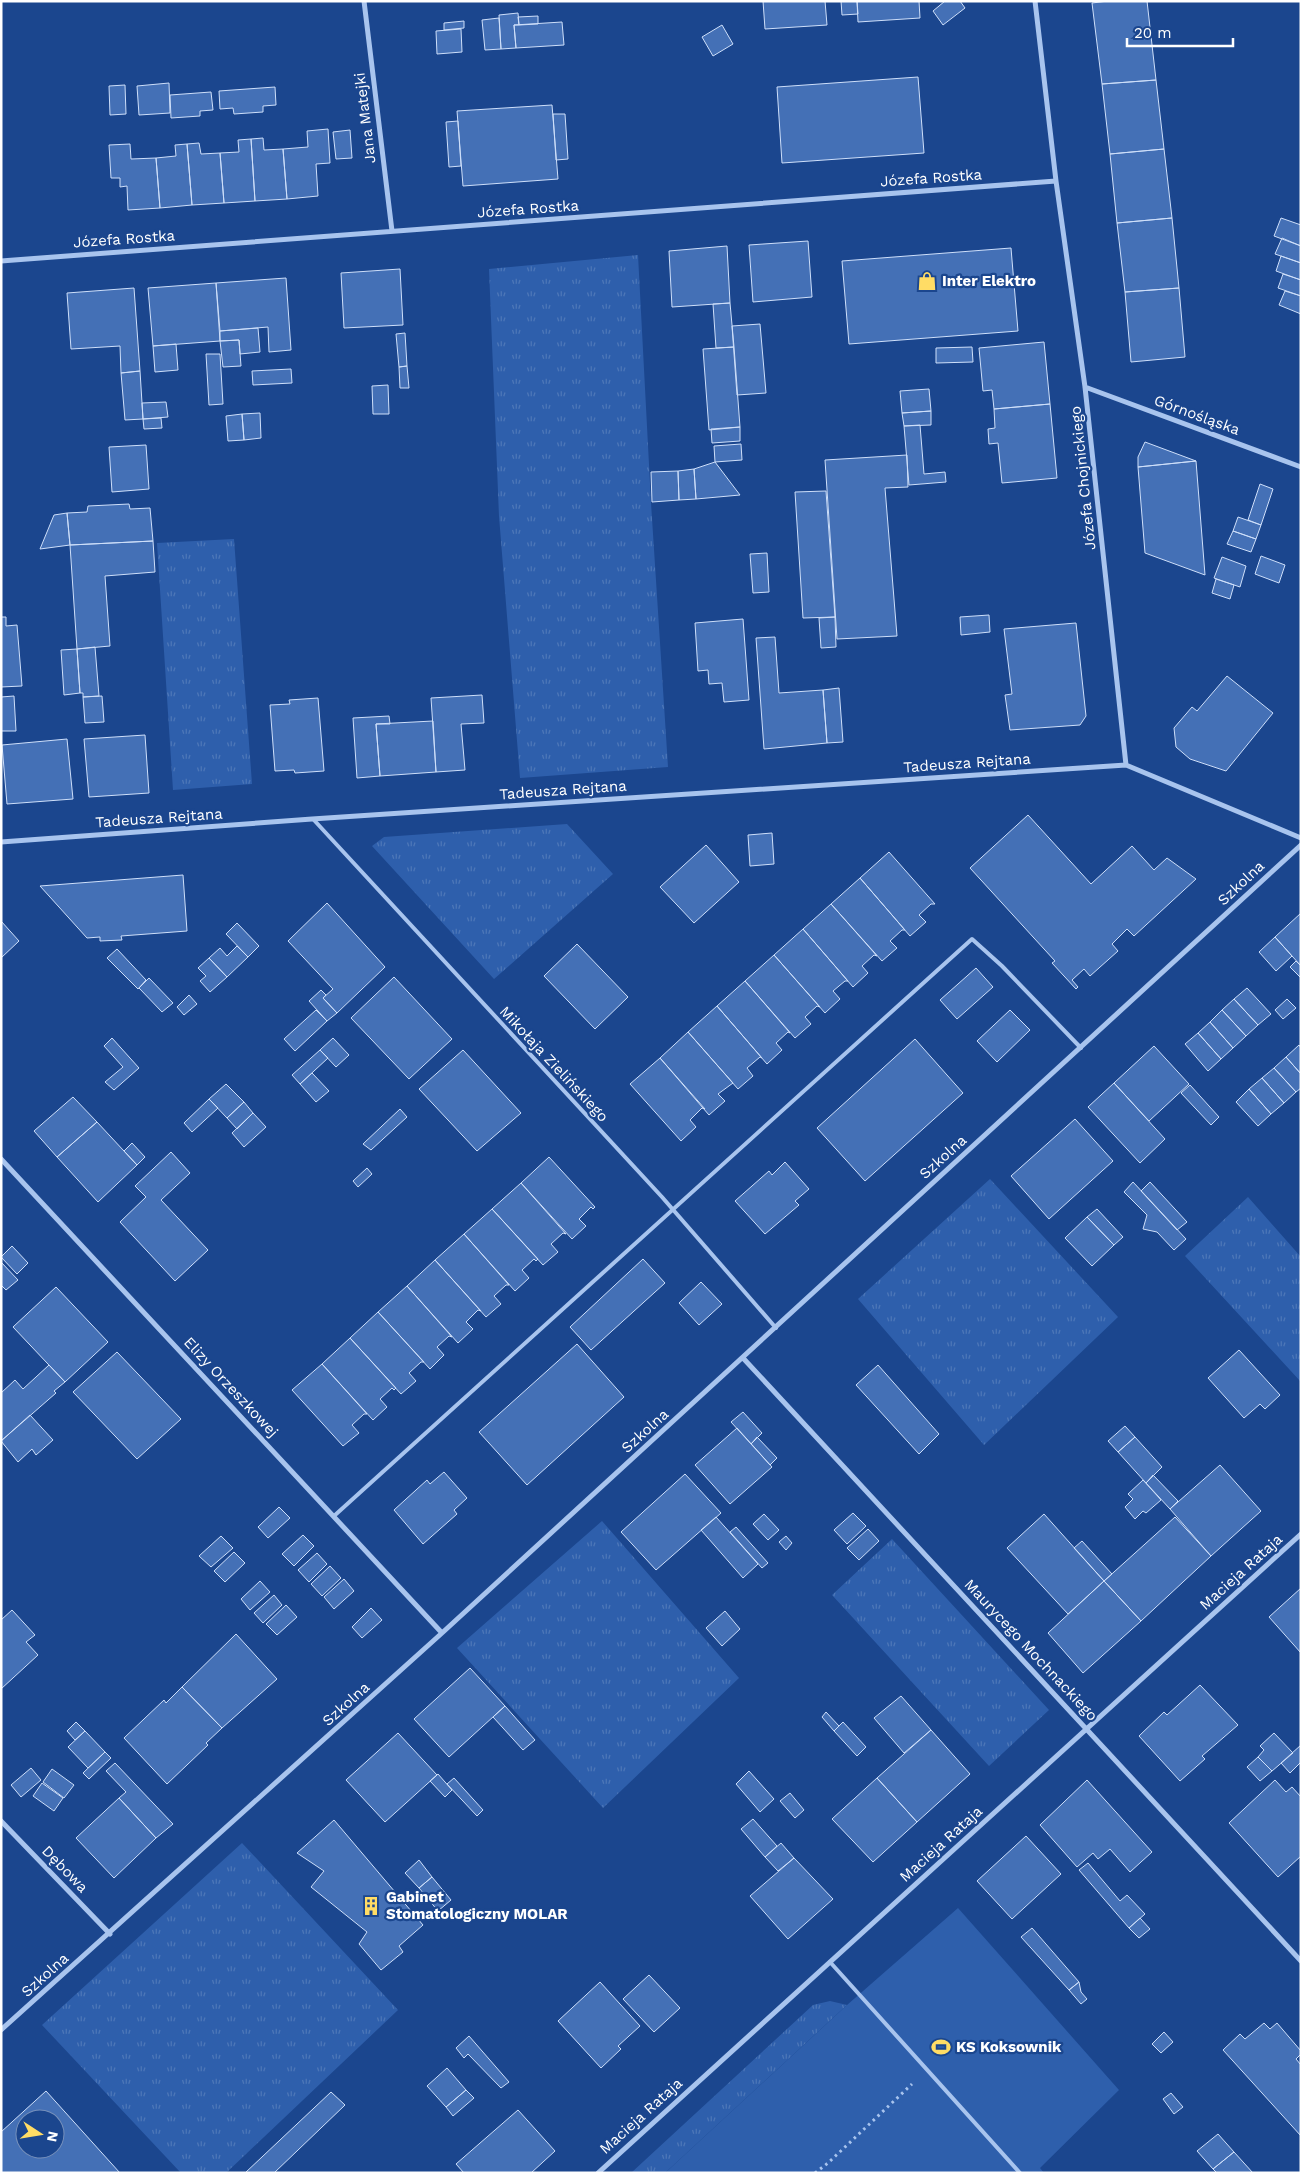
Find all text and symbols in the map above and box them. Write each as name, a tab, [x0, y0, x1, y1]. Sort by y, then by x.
scale bar	[1127, 15, 1233, 47]
text: 20 m	[1134, 24, 1172, 42]
street label: Jana Matejki	[350, 71, 380, 165]
street label: Józefa Rostka	[879, 165, 983, 191]
street label: Józefa Rostka	[476, 196, 580, 222]
street label: Józefa Rostka	[72, 226, 176, 252]
shop icon: Inter Elektro	[916, 270, 938, 292]
place label: Inter Elektro	[942, 272, 1036, 290]
street label: Górnośląska	[1152, 391, 1243, 439]
street label: Józefa Chojnickiego	[1066, 405, 1100, 551]
street label: Tadeusza Rejtana	[903, 750, 1032, 776]
street label: Tadeusza Rejtana	[499, 777, 628, 803]
street label: Tadeusza Rejtana	[95, 805, 224, 831]
street label: Szkolna	[1214, 857, 1268, 909]
street label: Mikołaja Zielińskiego	[496, 1003, 612, 1125]
street label: Szkolna	[916, 1131, 971, 1183]
street label: Elizy Orzeszkowej	[180, 1333, 282, 1441]
street label: Szkolna	[618, 1405, 673, 1457]
street label: Macieja Rataja	[1196, 1530, 1286, 1614]
street label: Maurycego Mochnackiego	[961, 1575, 1101, 1725]
street label: Szkolna	[319, 1678, 374, 1730]
street label: Macieja Rataja	[896, 1802, 986, 1886]
street label: Dębowa	[38, 1842, 92, 1897]
place label: Gabinet Stomatologiczny MOLAR	[386, 1888, 568, 1923]
building icon: Gabinet Stomatologiczny MOLAR	[360, 1895, 382, 1917]
street label: Szkolna	[18, 1949, 73, 2001]
sports icon: KS Koksownik	[930, 2036, 952, 2058]
place label: KS Koksownik	[956, 2038, 1062, 2056]
street label: Macieja Rataja	[596, 2074, 686, 2158]
north arrow	[15, 2109, 65, 2159]
text: N	[44, 2130, 62, 2143]

